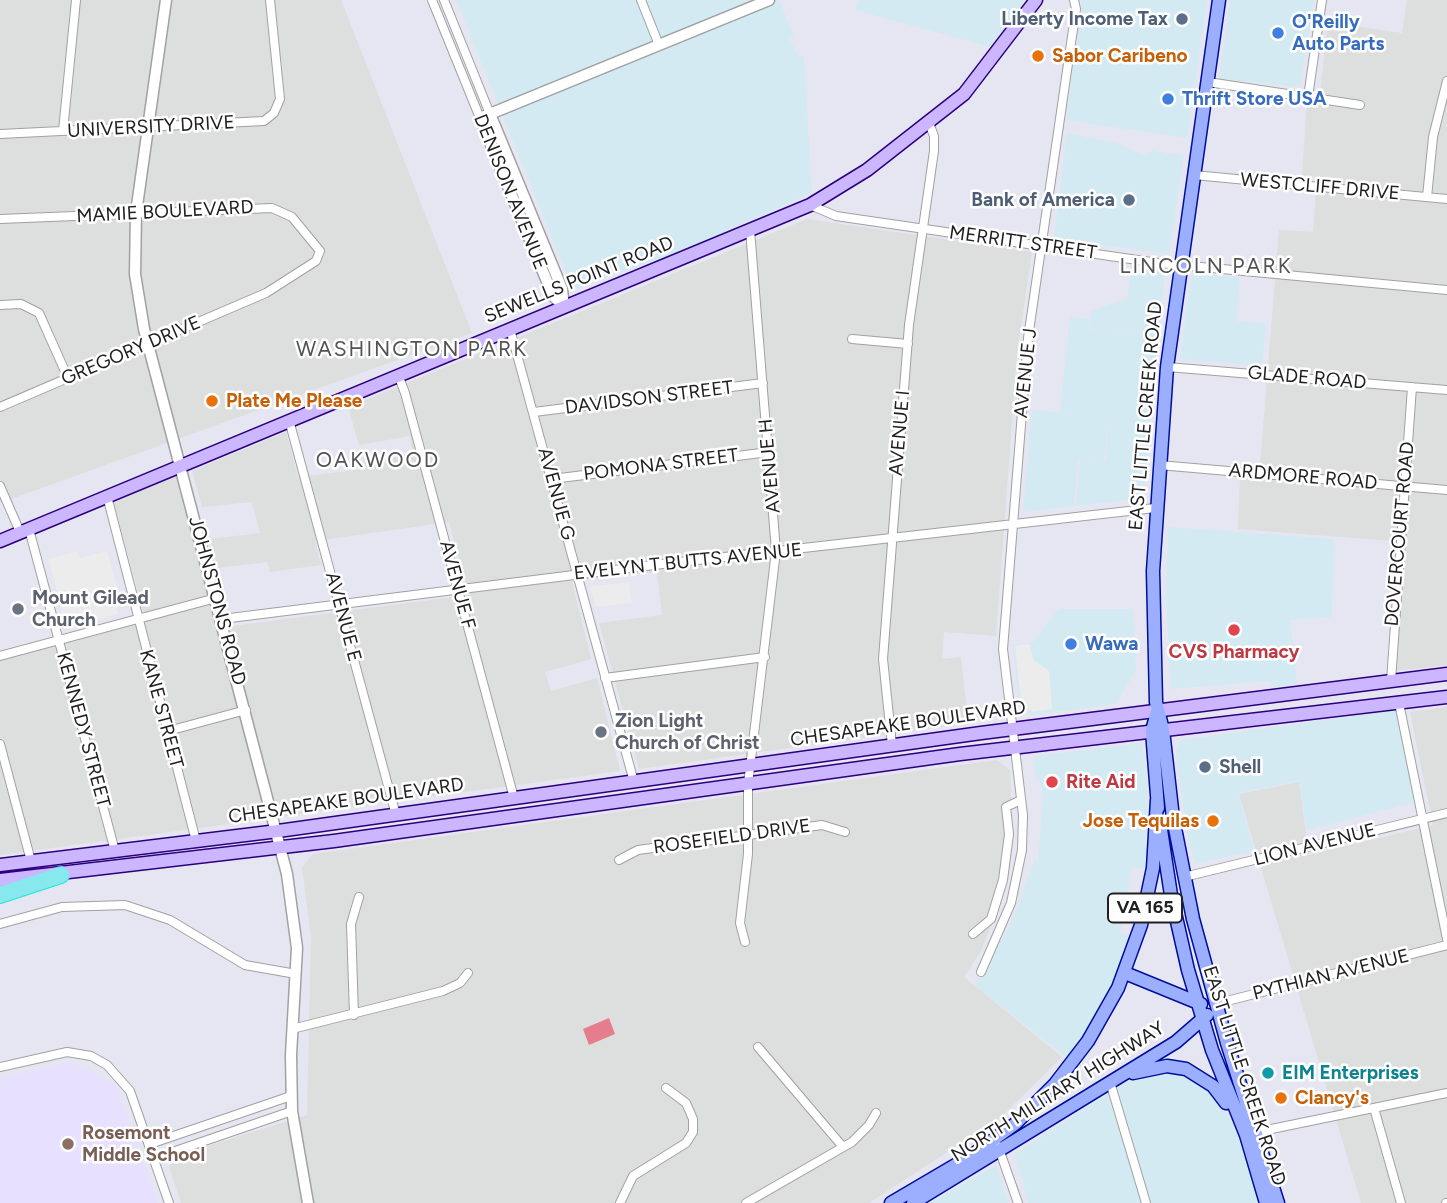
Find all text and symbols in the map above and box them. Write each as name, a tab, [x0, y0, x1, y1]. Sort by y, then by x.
place label: Liberty Income Tax	[1001, 8, 1168, 30]
marker: Liberty Income Tax	[1174, 11, 1190, 27]
place label: O'Reilly Auto Parts	[1292, 11, 1384, 55]
marker: O'Reilly Auto Parts	[1270, 25, 1286, 41]
place label: Sabor Caribeno	[1052, 45, 1188, 67]
marker: Sabor Caribeno	[1030, 48, 1046, 64]
place label: Thrift Store USA	[1182, 88, 1326, 110]
marker: Thrift Store USA	[1160, 91, 1176, 107]
street label: UNIVERSITY DRIVE	[67, 111, 235, 143]
street label: DENISON AVENUE	[468, 111, 552, 273]
street label: WESTCLIFF DRIVE	[1239, 169, 1401, 205]
place label: Bank of America	[971, 189, 1115, 211]
marker: Bank of America	[1121, 192, 1137, 208]
street label: MAMIE BOULEVARD	[76, 196, 254, 228]
street label: MERRITT STREET	[948, 221, 1098, 265]
street label: SEWELLS POINT ROAD	[481, 232, 677, 328]
district label: LINCOLN PARK	[1121, 254, 1291, 280]
street label: EAST LITTLE CREEK ROAD	[1125, 301, 1167, 531]
street label: GREGORY DRIVE	[58, 311, 204, 391]
street label: AVENUE J	[1010, 327, 1042, 419]
district label: WASHINGTON PARK	[298, 337, 526, 363]
street label: GLADE ROAD	[1247, 361, 1367, 395]
street label: DAVIDSON STREET	[564, 376, 734, 420]
street label: AVENUE I	[885, 389, 915, 477]
place label: Plate Me Please	[226, 390, 362, 412]
marker: Plate Me Please	[204, 393, 220, 409]
street label: AVENUE H	[755, 418, 785, 514]
street label: DOVERCOURT ROAD	[1381, 441, 1419, 627]
street label: POMONA STREET	[582, 444, 740, 486]
street label: AVENUE G	[533, 445, 579, 543]
district label: OAKWOOD	[317, 448, 439, 474]
street label: ARDMORE ROAD	[1228, 459, 1378, 495]
street label: JOHNSTONS ROAD	[183, 514, 251, 688]
street label: AVENUE F	[434, 538, 480, 632]
street label: EVELYN T BUTTS AVENUE	[573, 539, 803, 585]
street label: AVENUE E	[320, 570, 366, 664]
place label: Mount Gilead Church	[32, 587, 149, 631]
marker: Mount Gilead Church	[10, 601, 26, 617]
marker: CVS Pharmacy	[1226, 622, 1242, 638]
place label: Wawa	[1085, 633, 1138, 655]
marker: Wawa	[1063, 636, 1079, 652]
place label: CVS Pharmacy	[1169, 641, 1299, 663]
street label: KANE STREET	[134, 647, 188, 771]
street label: KENNEDY STREET	[51, 650, 115, 810]
street label: CHESAPEAKE BOULEVARD	[789, 696, 1027, 752]
place label: Zion Light Church of Christ	[615, 710, 760, 754]
marker: Zion Light Church of Christ	[593, 724, 609, 740]
place label: Shell	[1219, 756, 1261, 778]
marker: Shell	[1197, 759, 1213, 775]
place label: Rite Aid	[1066, 771, 1136, 793]
street label: CHESAPEAKE BOULEVARD	[227, 773, 465, 829]
marker: Rite Aid	[1044, 774, 1060, 790]
place label: Jose Tequilas	[1083, 810, 1199, 832]
marker: Jose Tequilas	[1205, 813, 1221, 829]
street label: ROSEFIELD DRIVE	[652, 815, 812, 859]
street label: LION AVENUE	[1252, 819, 1378, 871]
road number: VA 165	[1108, 894, 1182, 923]
street label: PYTHIAN AVENUE	[1250, 945, 1412, 1005]
street label: EAST LITTLE CREEK ROAD	[1198, 963, 1290, 1189]
street label: NORTH MILITARY HIGHWAY	[947, 1017, 1169, 1167]
place label: EIM Enterprises	[1282, 1062, 1418, 1084]
marker: EIM Enterprises	[1260, 1065, 1276, 1081]
place label: Clancy's	[1295, 1087, 1369, 1109]
marker: Clancy's	[1273, 1090, 1289, 1106]
place label: Rosemont Middle School	[82, 1122, 205, 1166]
marker: Rosemont Middle School	[60, 1136, 76, 1152]

